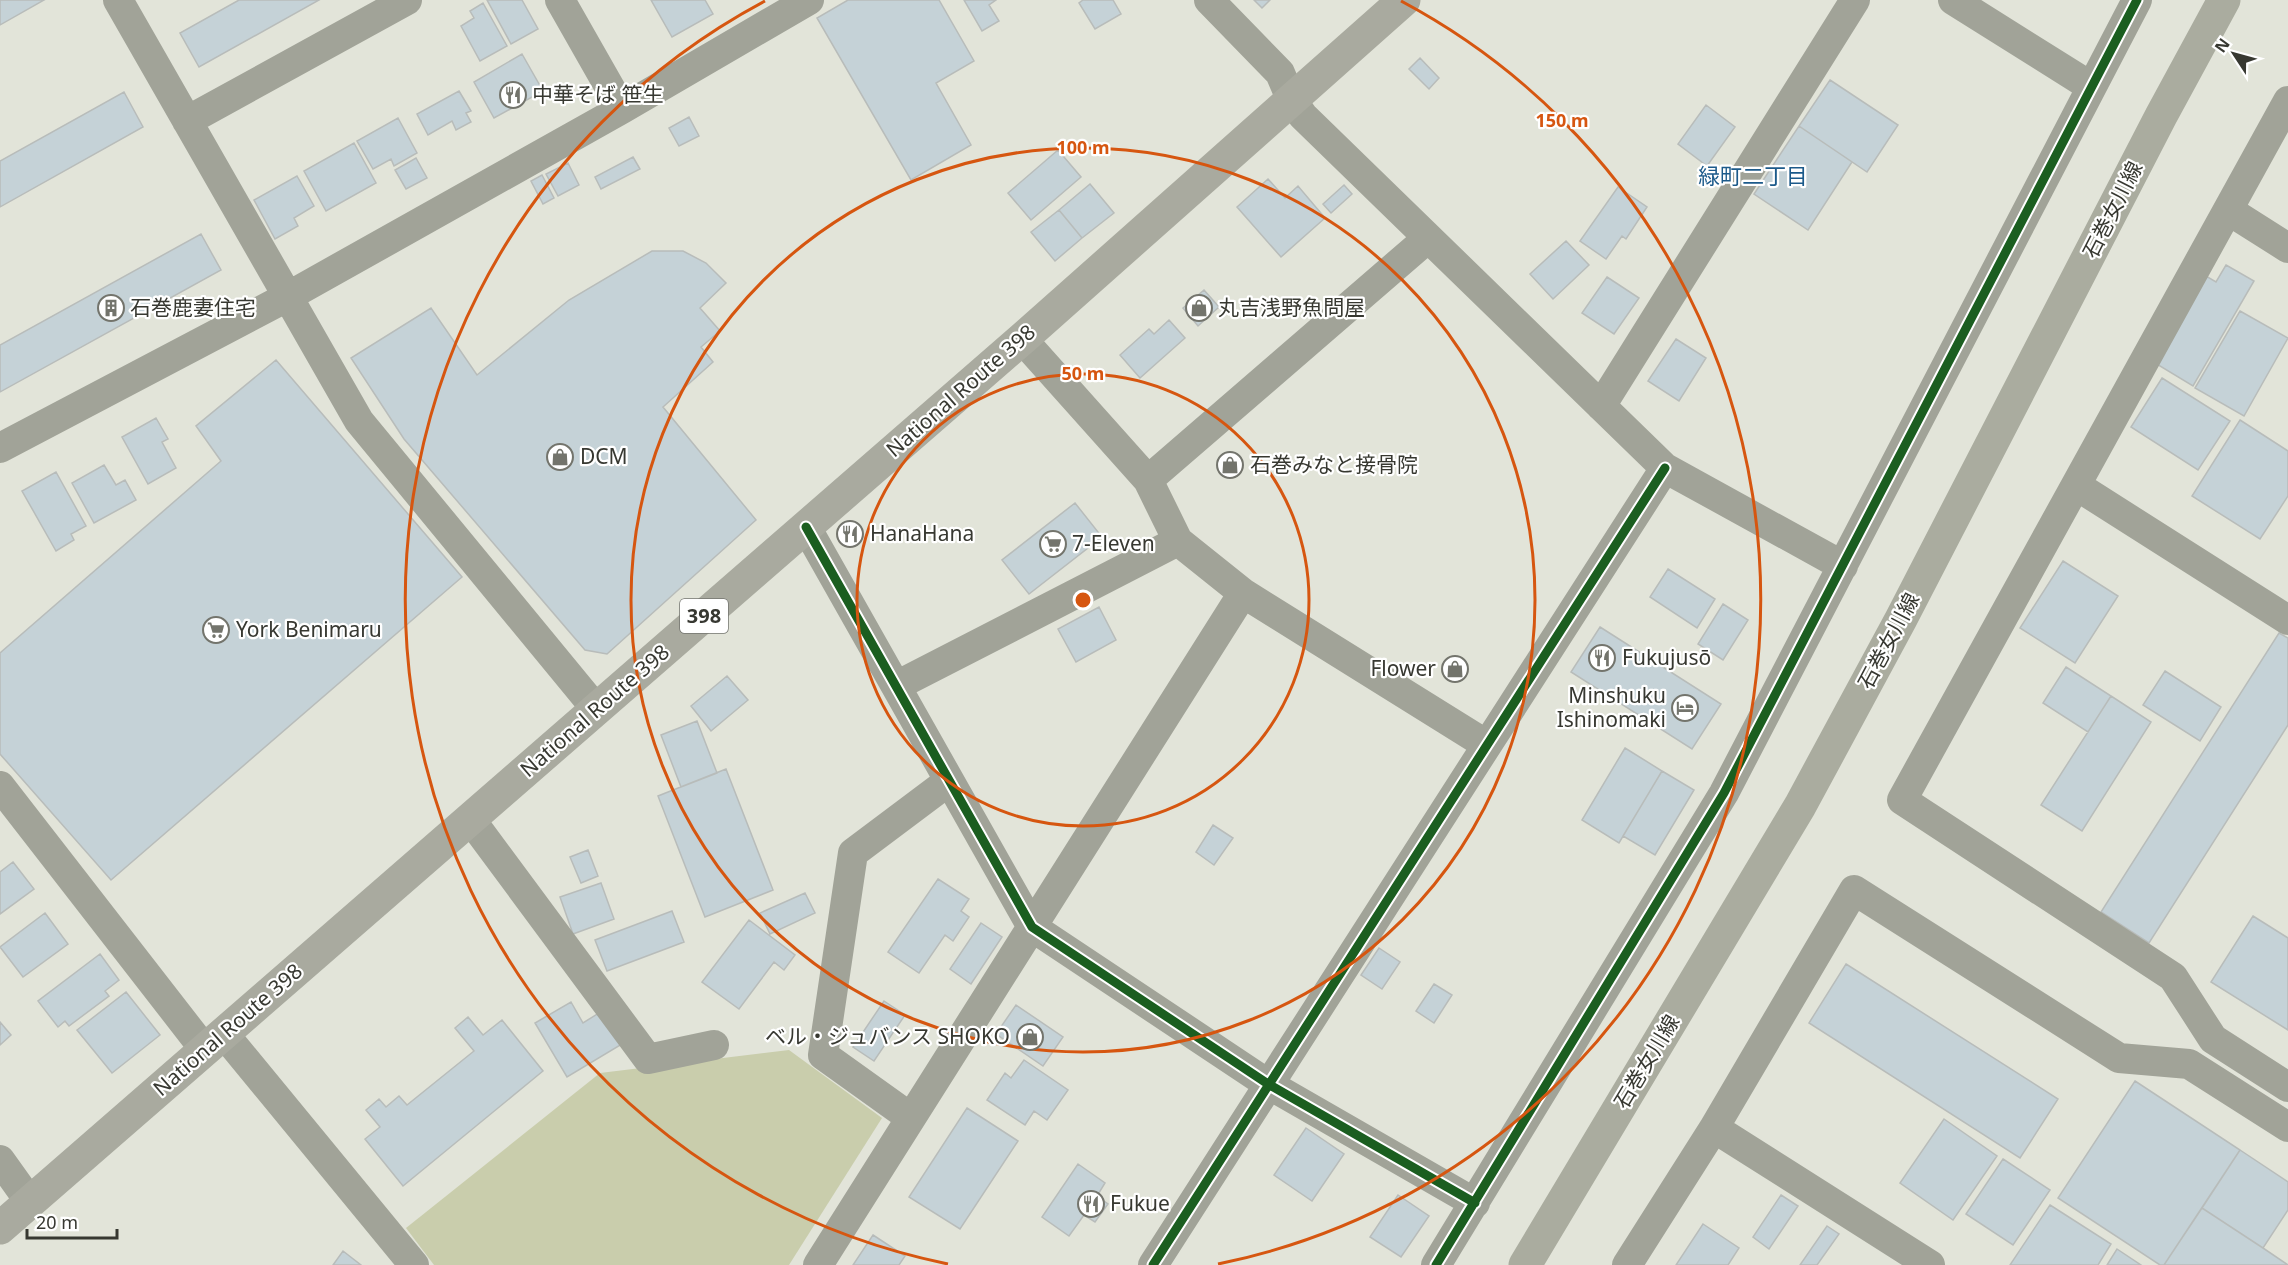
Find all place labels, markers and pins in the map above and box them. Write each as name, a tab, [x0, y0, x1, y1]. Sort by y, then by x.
restaurant icon: 中華そば 笹生	[498, 80, 528, 110]
place label: 中華そば 笹生	[532, 80, 663, 108]
building icon: 石巻鹿妻住宅	[96, 293, 126, 323]
place label: 石巻鹿妻住宅	[130, 293, 256, 321]
shop icon: 丸吉浅野魚問屋	[1184, 293, 1214, 323]
place label: 丸吉浅野魚問屋	[1218, 293, 1365, 321]
shop icon: DCM	[545, 442, 575, 472]
place label: DCM	[580, 442, 628, 470]
shop icon: 石巻みなと接骨院	[1215, 450, 1245, 480]
place label: 石巻みなと接骨院	[1250, 450, 1418, 478]
restaurant icon: HanaHana	[835, 519, 865, 549]
place label: HanaHana	[870, 519, 974, 547]
supermarket icon: 7-Eleven	[1038, 529, 1068, 559]
place label: 7-Eleven	[1072, 529, 1155, 557]
centre of rings	[1073, 590, 1093, 610]
supermarket icon: York Benimaru	[201, 615, 231, 645]
place label: York Benimaru	[236, 615, 382, 643]
restaurant icon: Fukujusō	[1587, 643, 1617, 673]
place label: Fukujusō	[1622, 643, 1711, 671]
place label: Flower	[1370, 654, 1436, 682]
shop icon: Flower	[1440, 654, 1470, 684]
place label: Minshuku Ishinomaki	[1557, 681, 1666, 733]
hotel icon: Minshuku Ishinomaki	[1670, 693, 1700, 723]
place label: ベル・ジュバンス SHOKO	[765, 1022, 1010, 1050]
shop icon: ベル・ジュバンス SHOKO	[1015, 1022, 1045, 1052]
restaurant icon: Fukue	[1076, 1189, 1106, 1219]
place label: Fukue	[1110, 1189, 1170, 1217]

